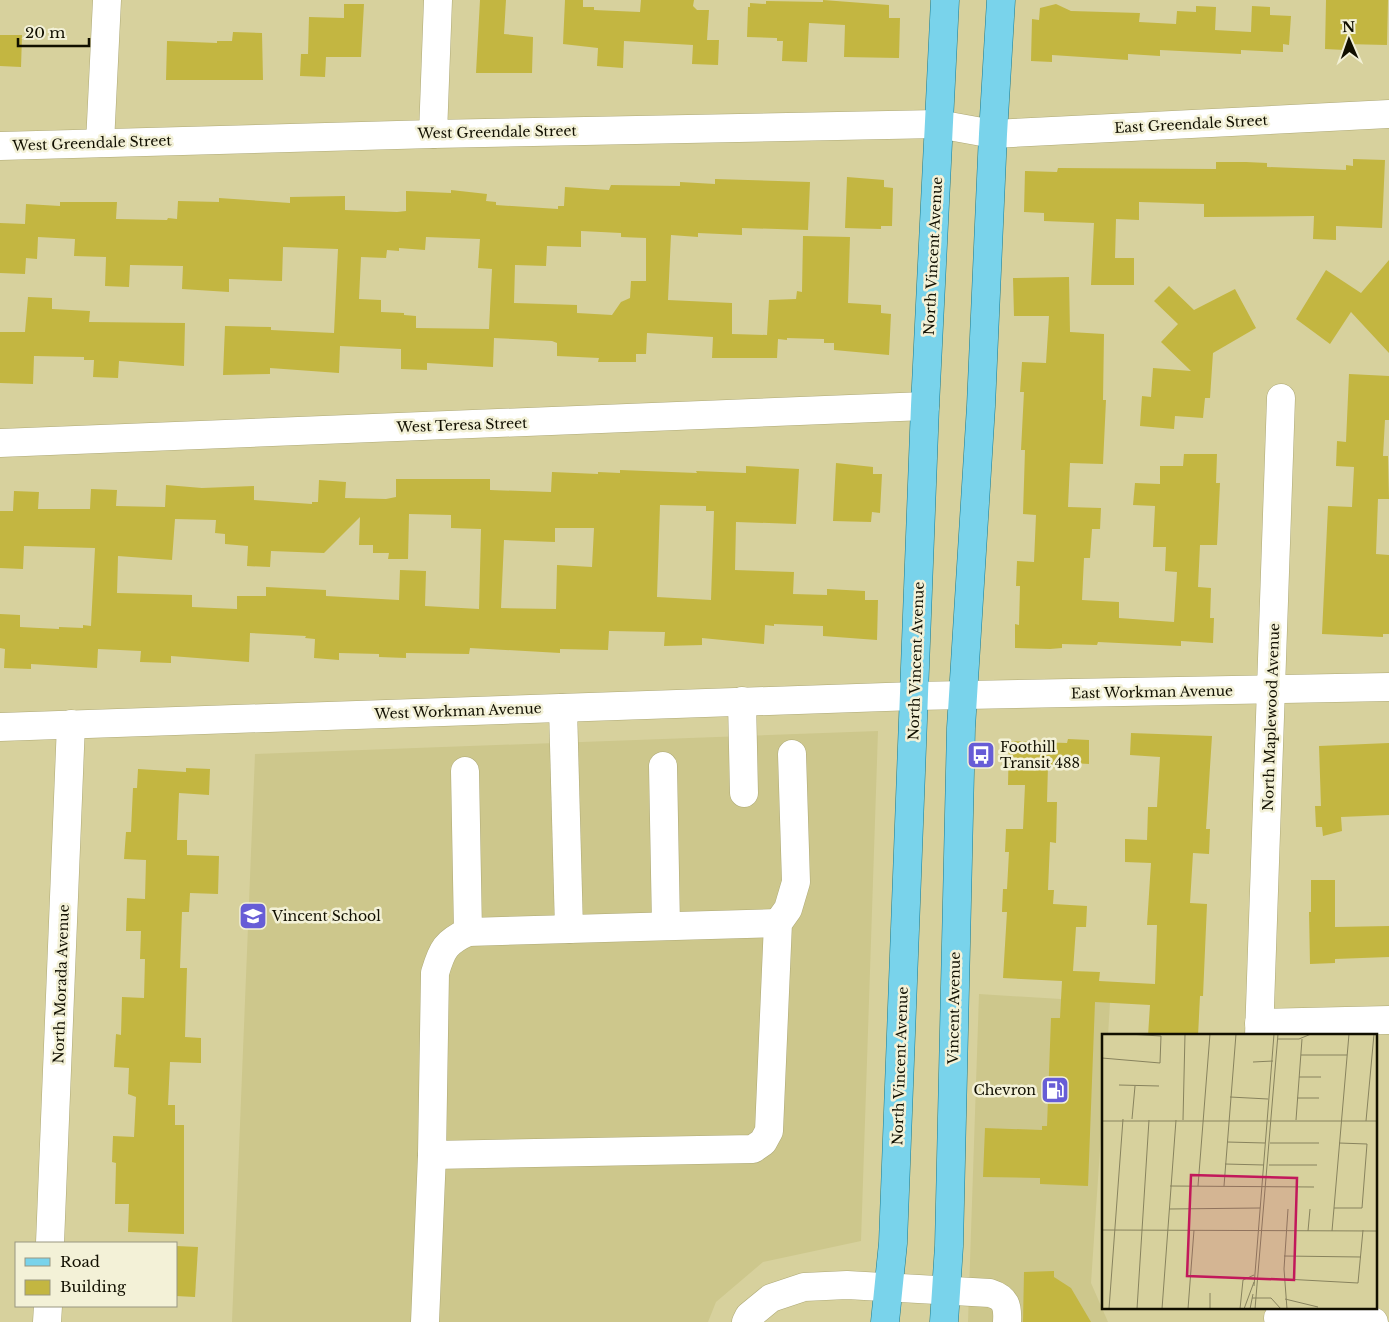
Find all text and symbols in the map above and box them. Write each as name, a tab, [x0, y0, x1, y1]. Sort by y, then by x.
scale bar	[18, 15, 89, 47]
north arrow	[1324, 15, 1374, 65]
text: N	[1342, 18, 1355, 36]
text: 20 m	[25, 23, 65, 42]
street label: East Greendale Street	[1114, 111, 1269, 137]
street label: West Greendale Street	[416, 122, 578, 142]
street label: West Greendale Street	[11, 131, 173, 155]
street label: North Vincent Avenue	[920, 176, 946, 336]
street label: West Teresa Street	[395, 414, 528, 436]
street label: North Vincent Avenue	[904, 581, 928, 741]
street label: North Maplewood Avenue	[1259, 623, 1283, 811]
street label: East Workman Avenue	[1071, 682, 1233, 702]
street label: West Workman Avenue	[373, 699, 542, 723]
place label: Foothill Transit 488	[1000, 738, 1080, 772]
bus stop icon: Foothill Transit 488	[966, 740, 996, 770]
school or university icon: Vincent School	[238, 901, 268, 931]
street label: North Morada Avenue	[49, 904, 73, 1064]
place label: Vincent School	[271, 907, 381, 925]
street label: Vincent Avenue	[944, 952, 964, 1065]
street label: North Vincent Avenue	[888, 986, 912, 1146]
inset map	[1102, 1034, 1376, 1310]
fuel station icon: Chevron	[1040, 1075, 1070, 1105]
place label: Chevron	[973, 1081, 1036, 1099]
legend	[15, 1242, 178, 1307]
text: Road	[60, 1252, 100, 1271]
text: Building	[60, 1277, 127, 1296]

